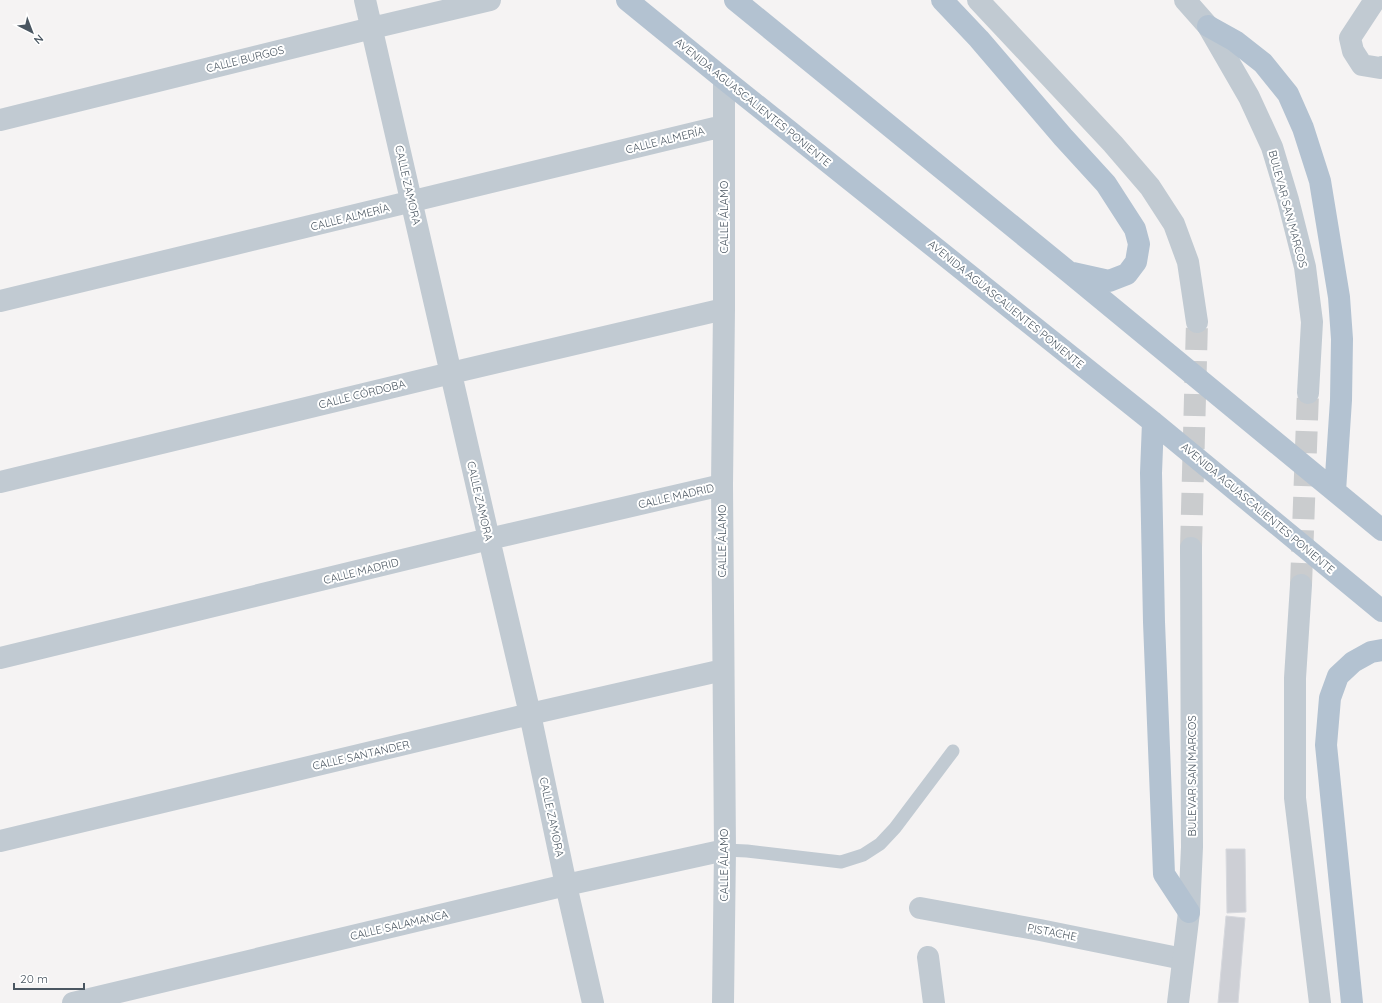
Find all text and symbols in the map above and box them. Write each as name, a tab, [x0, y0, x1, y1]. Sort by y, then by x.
north arrow	[12, 12, 52, 52]
text: N	[31, 32, 46, 47]
street label: AVENIDA AGUASCALIENTES PONIENTE	[672, 35, 834, 169]
street label: CALLE BURGOS	[205, 43, 285, 75]
street label: CALLE ALMERÍA	[624, 123, 706, 157]
street label: CALLE ZAMORA	[392, 144, 424, 226]
street label: BULEVAR SAN MARCOS	[1266, 149, 1310, 269]
street label: CALLE ÁLAMO	[717, 181, 731, 253]
street label: CALLE ALMERÍA	[309, 200, 391, 234]
street label: AVENIDA AGUASCALIENTES PONIENTE	[925, 237, 1087, 371]
street label: CALLE CÓRDOBA	[317, 376, 407, 412]
street label: AVENIDA AGUASCALIENTES PONIENTE	[1178, 440, 1338, 576]
street label: CALLE ZAMORA	[464, 460, 496, 542]
street label: CALLE MADRID	[637, 480, 715, 512]
street label: CALLE ÁLAMO	[715, 505, 729, 577]
street label: CALLE MADRID	[322, 555, 400, 587]
street label: BULEVAR SAN MARCOS	[1185, 715, 1199, 837]
street label: CALLE SANTANDER	[311, 737, 411, 773]
street label: CALLE ZAMORA	[537, 776, 567, 858]
street label: CALLE ÁLAMO	[717, 829, 731, 901]
street label: CALLE SALAMANCA	[349, 907, 449, 943]
street label: PISTACHE	[1026, 920, 1078, 944]
scale bar	[14, 965, 84, 991]
text: 20 m	[20, 971, 48, 986]

